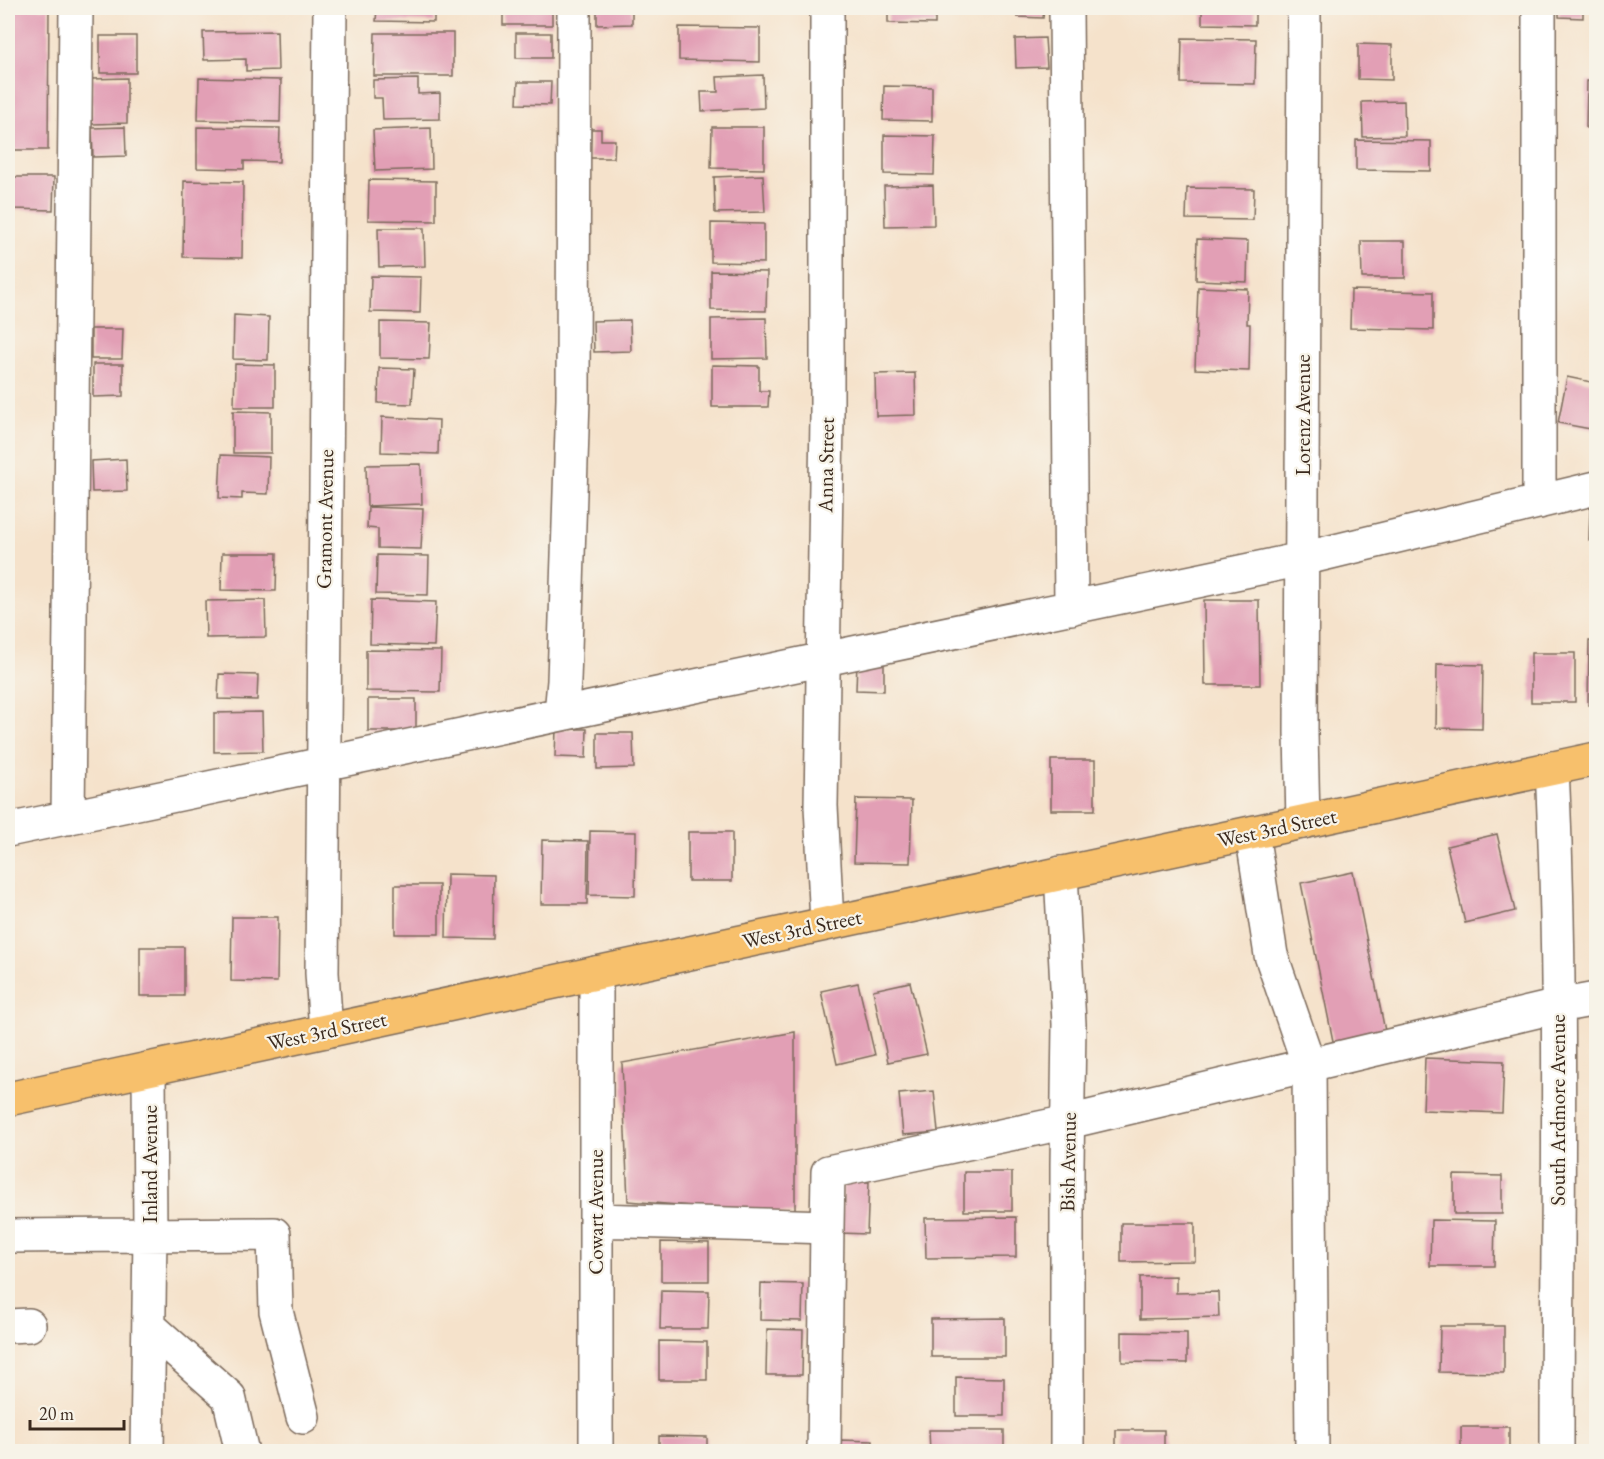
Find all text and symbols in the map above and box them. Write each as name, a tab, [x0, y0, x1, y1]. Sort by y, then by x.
street label: Lorenz Avenue	[1289, 354, 1316, 476]
street label: Anna Street	[811, 417, 840, 514]
street label: Gramont Avenue	[310, 449, 339, 589]
street label: West 3rd Street	[1215, 802, 1339, 853]
street label: West 3rd Street	[740, 903, 864, 954]
street label: West 3rd Street	[265, 1005, 389, 1056]
street label: South Ardmore Avenue	[1544, 1014, 1571, 1206]
street label: Inland Avenue	[136, 1105, 163, 1223]
street label: Bish Avenue	[1053, 1112, 1082, 1212]
street label: Cowart Avenue	[582, 1149, 609, 1275]
scale bar	[30, 1393, 124, 1431]
text: 20 m	[39, 1402, 74, 1425]

